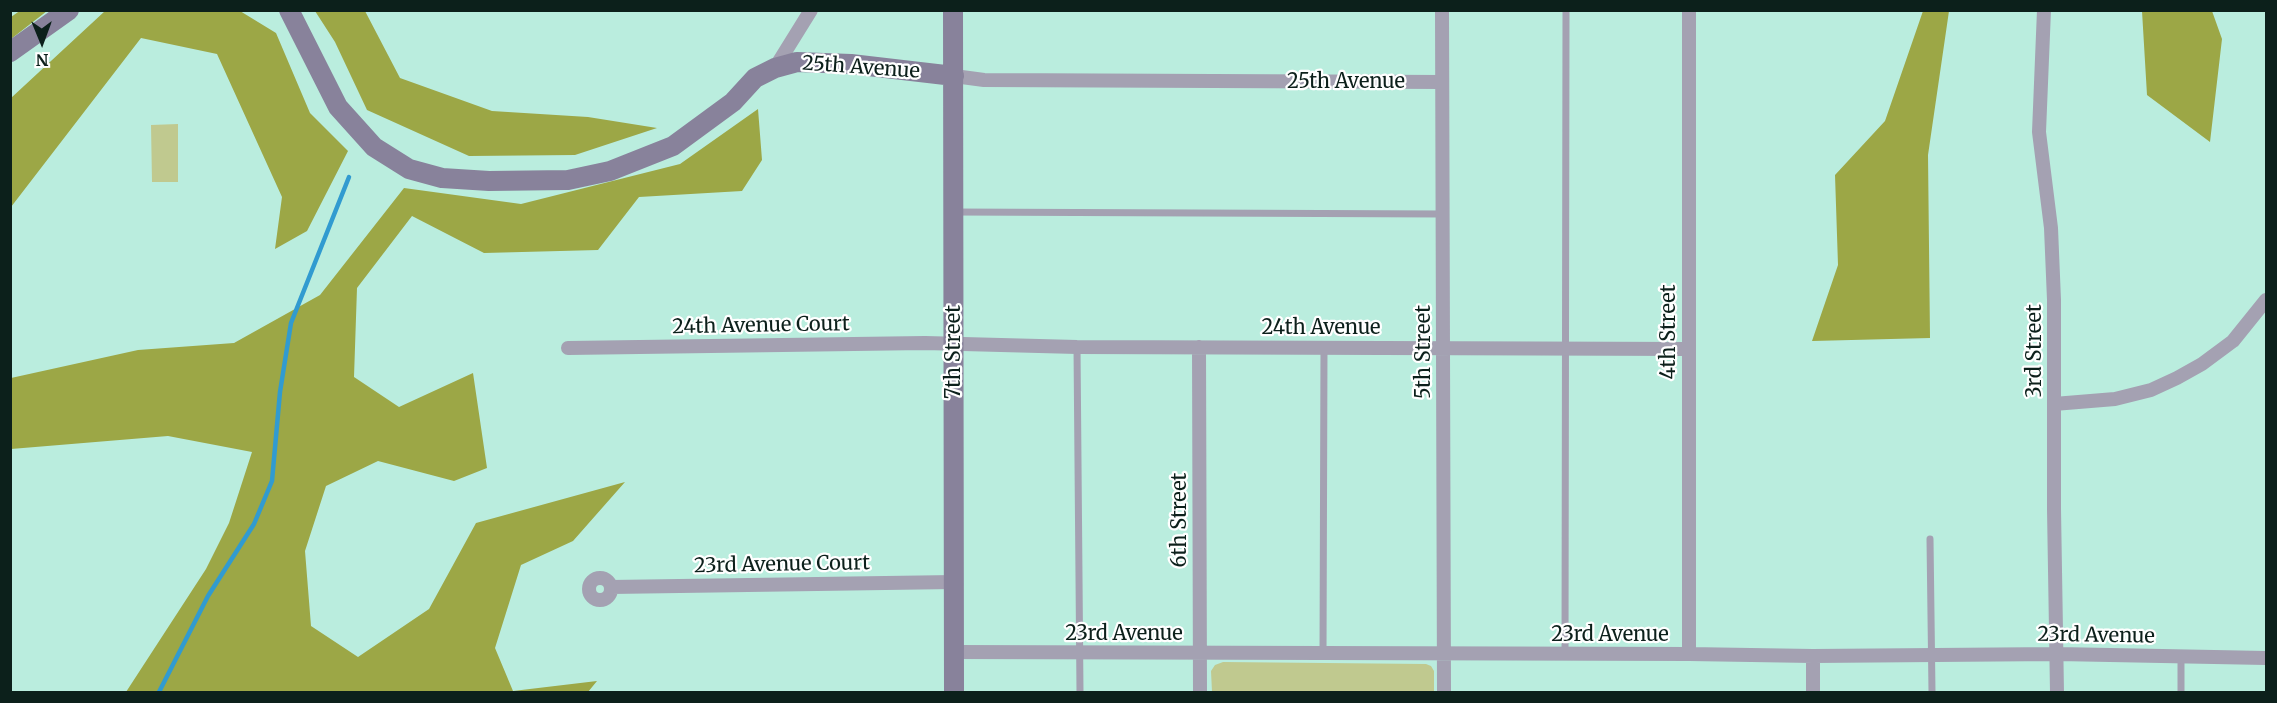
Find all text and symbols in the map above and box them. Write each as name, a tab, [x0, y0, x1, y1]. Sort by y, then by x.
north arrow	[12, 12, 72, 72]
text: N	[36, 50, 49, 70]
street label: 25th Avenue	[801, 52, 921, 84]
street label: 25th Avenue	[1287, 70, 1405, 94]
street label: 4th Street	[1657, 285, 1681, 379]
street label: 3rd Street	[2023, 304, 2047, 398]
street label: 7th Street	[942, 305, 966, 399]
street label: 5th Street	[1412, 305, 1436, 399]
street label: 24th Avenue Court	[672, 312, 850, 340]
street label: 24th Avenue	[1261, 316, 1381, 340]
street label: 6th Street	[1168, 473, 1192, 567]
street label: 23rd Avenue Court	[694, 551, 870, 579]
street label: 23rd Avenue	[1065, 622, 1183, 646]
street label: 23rd Avenue	[1551, 623, 1669, 647]
street label: 23rd Avenue	[2037, 623, 2155, 649]

